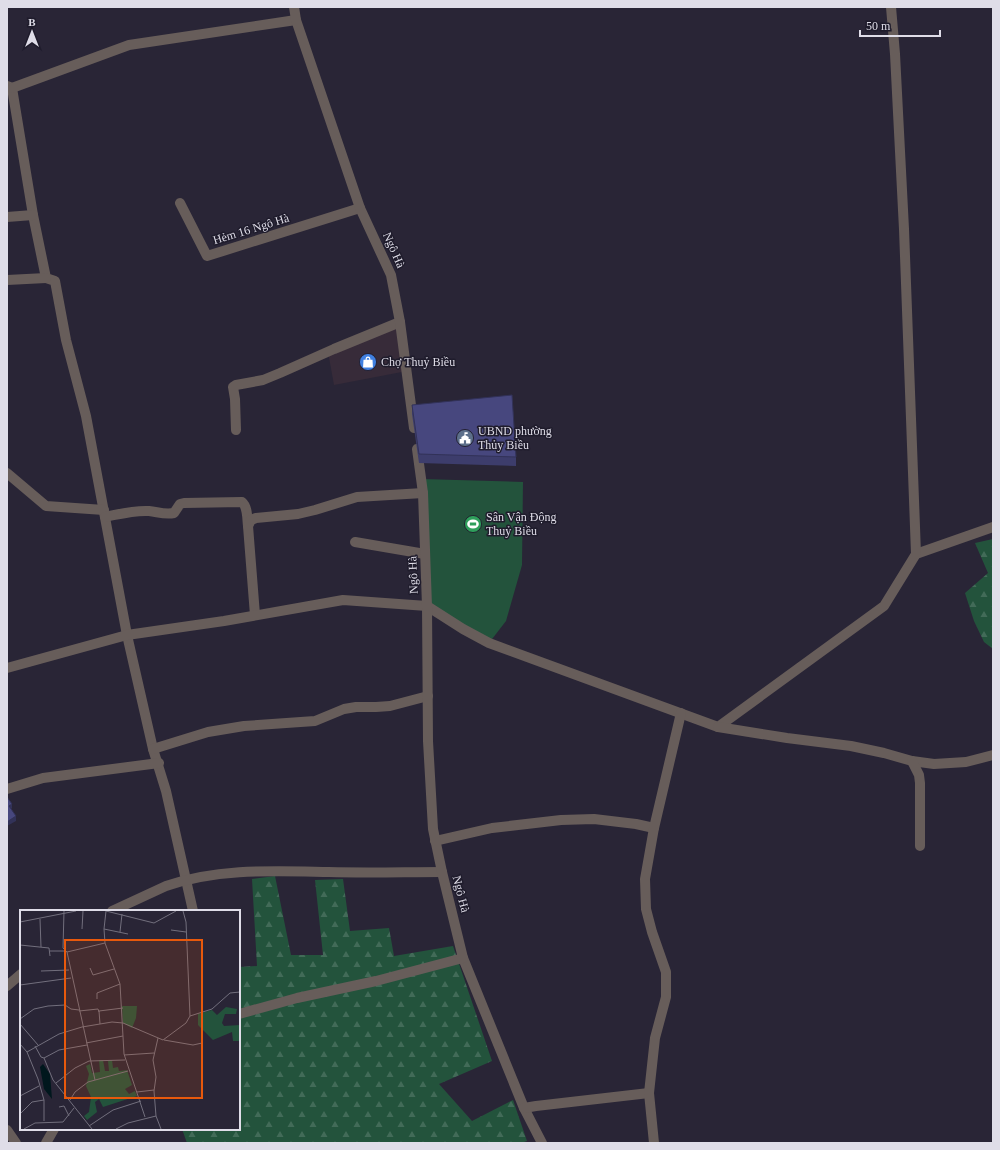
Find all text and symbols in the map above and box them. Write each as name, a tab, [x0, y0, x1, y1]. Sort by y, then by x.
north arrow	[12, 12, 52, 52]
scale bar	[860, 12, 940, 38]
text: B	[28, 16, 36, 28]
text: 50 m	[866, 19, 891, 33]
street label: Hẻm 16 Ngô Hà	[211, 211, 291, 247]
street label: Ngô Hà	[380, 230, 408, 271]
shop icon: Chợ Thuỷ Biều	[358, 352, 378, 372]
place label: Chợ Thuỷ Biều	[381, 355, 455, 369]
place label: UBND phường Thủy Biều	[478, 424, 552, 452]
public building icon: UBND phường Thủy Biều	[455, 428, 475, 448]
place label: Sân Vận Động Thuỷ Biều	[486, 510, 556, 538]
sports icon: Sân Vận Động Thuỷ Biều	[463, 514, 483, 534]
street label: Ngô Hà	[405, 555, 421, 594]
street label: Ngô Hà	[450, 874, 473, 915]
inset map	[20, 910, 240, 1130]

